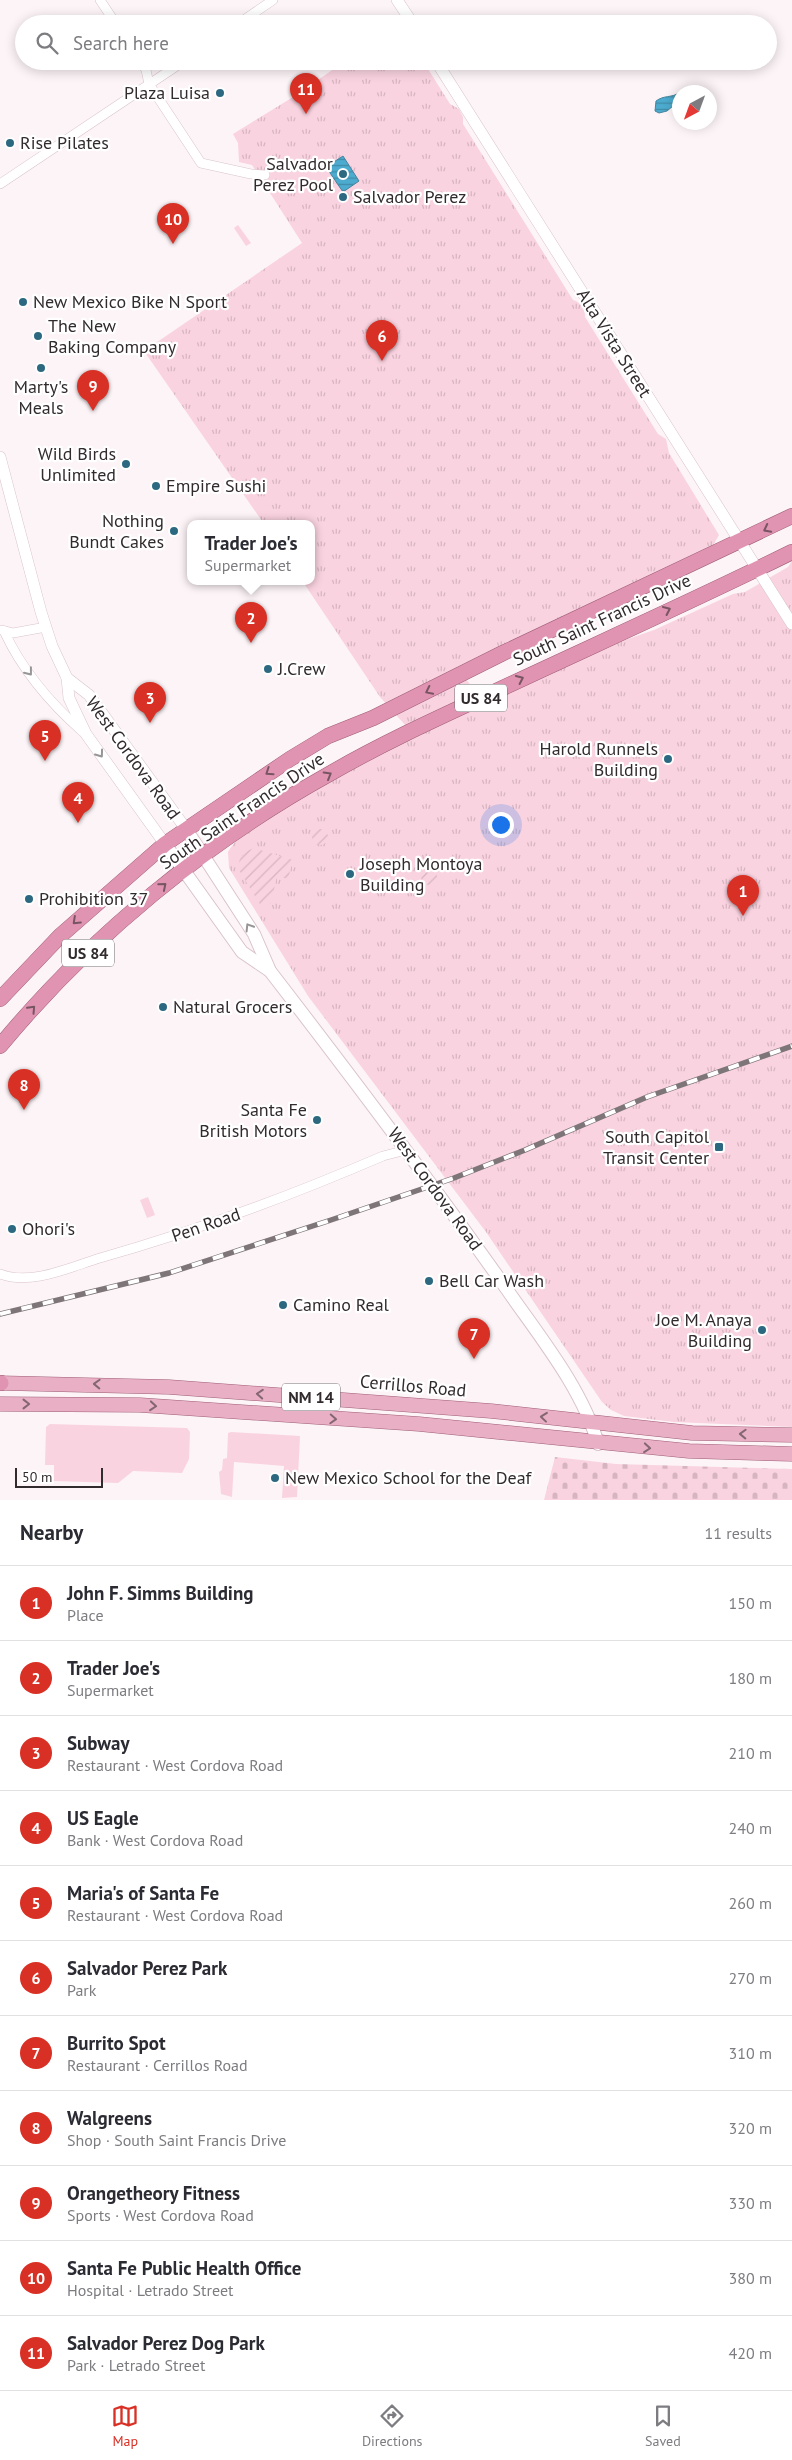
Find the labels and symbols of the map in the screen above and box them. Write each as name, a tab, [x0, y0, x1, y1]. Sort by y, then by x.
pin: 11	[290, 73, 322, 114]
place label: Plaza Luisa	[124, 81, 210, 104]
north arrow	[672, 85, 717, 130]
marker: Plaza Luisa	[214, 87, 226, 99]
place label: Rise Pilates	[20, 131, 109, 154]
marker: Rise Pilates	[4, 137, 16, 149]
place label: Salvador Perez Pool	[253, 152, 334, 196]
marker: Salvador Perez Pool	[337, 168, 349, 180]
place label: Salvador Perez	[353, 185, 466, 208]
marker: Salvador Perez	[337, 191, 349, 203]
pin: 10	[157, 203, 189, 244]
street label: Alta Vista Street	[572, 284, 657, 401]
place label: New Mexico Bike N Sport	[33, 290, 227, 313]
marker: New Mexico Bike N Sport	[17, 296, 29, 308]
place label: The New Baking Company	[48, 314, 177, 358]
pin: 6	[366, 320, 398, 361]
marker: The New Baking Company	[32, 330, 44, 342]
marker: Marty's Meals	[35, 362, 47, 374]
pin: 9	[77, 370, 109, 411]
place label: Marty's Meals	[14, 375, 68, 419]
place label: Wild Birds Unlimited	[38, 442, 116, 486]
marker: Wild Birds Unlimited	[120, 458, 132, 470]
place label: Empire Sushi	[166, 474, 266, 497]
marker: Empire Sushi	[150, 480, 162, 492]
place label: Nothing Bundt Cakes	[69, 509, 164, 553]
one-way arrow	[763, 523, 772, 533]
marker: Nothing Bundt Cakes	[168, 525, 180, 537]
street label: South Saint Francis Drive	[509, 568, 694, 671]
pin: 2	[235, 602, 267, 643]
one-way arrow	[662, 606, 671, 617]
place label: J.Crew	[277, 657, 326, 680]
marker: J.Crew	[262, 663, 274, 675]
one-way arrow	[23, 666, 32, 676]
one-way arrow	[515, 675, 524, 686]
pin: 3	[134, 682, 166, 723]
road number: US 84	[455, 684, 507, 711]
one-way arrow	[425, 685, 434, 695]
street label: West Cordova Road	[81, 692, 186, 824]
pin: 5	[29, 720, 61, 761]
place label: Harold Runnels Building	[540, 737, 658, 781]
street label: South Saint Francis Drive	[155, 747, 328, 874]
one-way arrow	[94, 748, 103, 757]
marker: Harold Runnels Building	[662, 753, 674, 765]
one-way arrow	[266, 766, 275, 775]
one-way arrow	[322, 771, 331, 781]
pin: 4	[62, 782, 94, 823]
your location	[488, 812, 514, 838]
place label: Joseph Montoya Building	[359, 852, 482, 896]
marker: Joseph Montoya Building	[344, 868, 356, 880]
pin: 1	[727, 875, 759, 916]
one-way arrow	[158, 883, 167, 892]
place label: Prohibition 37	[39, 887, 148, 910]
marker: Prohibition 37	[23, 893, 35, 905]
one-way arrow	[72, 916, 81, 925]
one-way arrow	[246, 923, 256, 932]
road number: US 84	[62, 940, 114, 966]
place label: Natural Grocers	[173, 995, 292, 1018]
marker: Natural Grocers	[157, 1001, 169, 1013]
one-way arrow	[26, 1006, 35, 1015]
pin: 8	[8, 1069, 40, 1110]
place label: Santa Fe British Motors	[199, 1098, 307, 1142]
marker: Santa Fe British Motors	[311, 1114, 323, 1126]
street label: West Cordova Road	[383, 1123, 488, 1255]
place label: South Capitol Transit Center	[603, 1125, 710, 1169]
marker: South Capitol Transit Center	[713, 1141, 725, 1153]
street label: Pen Road	[168, 1202, 243, 1247]
place label: Ohori's	[22, 1217, 75, 1240]
marker: Ohori's	[6, 1223, 18, 1235]
place label: Bell Car Wash	[439, 1269, 544, 1292]
marker: Bell Car Wash	[423, 1275, 435, 1287]
place label: Camino Real	[293, 1293, 390, 1316]
marker: Camino Real	[277, 1299, 289, 1311]
place label: Joe M. Anaya Building	[655, 1308, 752, 1352]
pin: 7	[458, 1318, 490, 1359]
marker: Joe M. Anaya Building	[756, 1324, 768, 1336]
street label: Cerrillos Road	[359, 1369, 467, 1402]
one-way arrow	[93, 1379, 101, 1390]
road number: NM 14	[282, 1384, 340, 1410]
one-way arrow	[255, 1388, 263, 1399]
one-way arrow	[22, 1399, 30, 1409]
one-way arrow	[149, 1401, 157, 1412]
one-way arrow	[539, 1412, 547, 1423]
one-way arrow	[329, 1413, 337, 1424]
one-way arrow	[739, 1429, 747, 1439]
one-way arrow	[643, 1442, 651, 1453]
scale bar	[15, 1465, 102, 1488]
place label: New Mexico School for the Deaf	[285, 1466, 533, 1489]
marker: New Mexico School for the Deaf	[269, 1472, 281, 1484]

